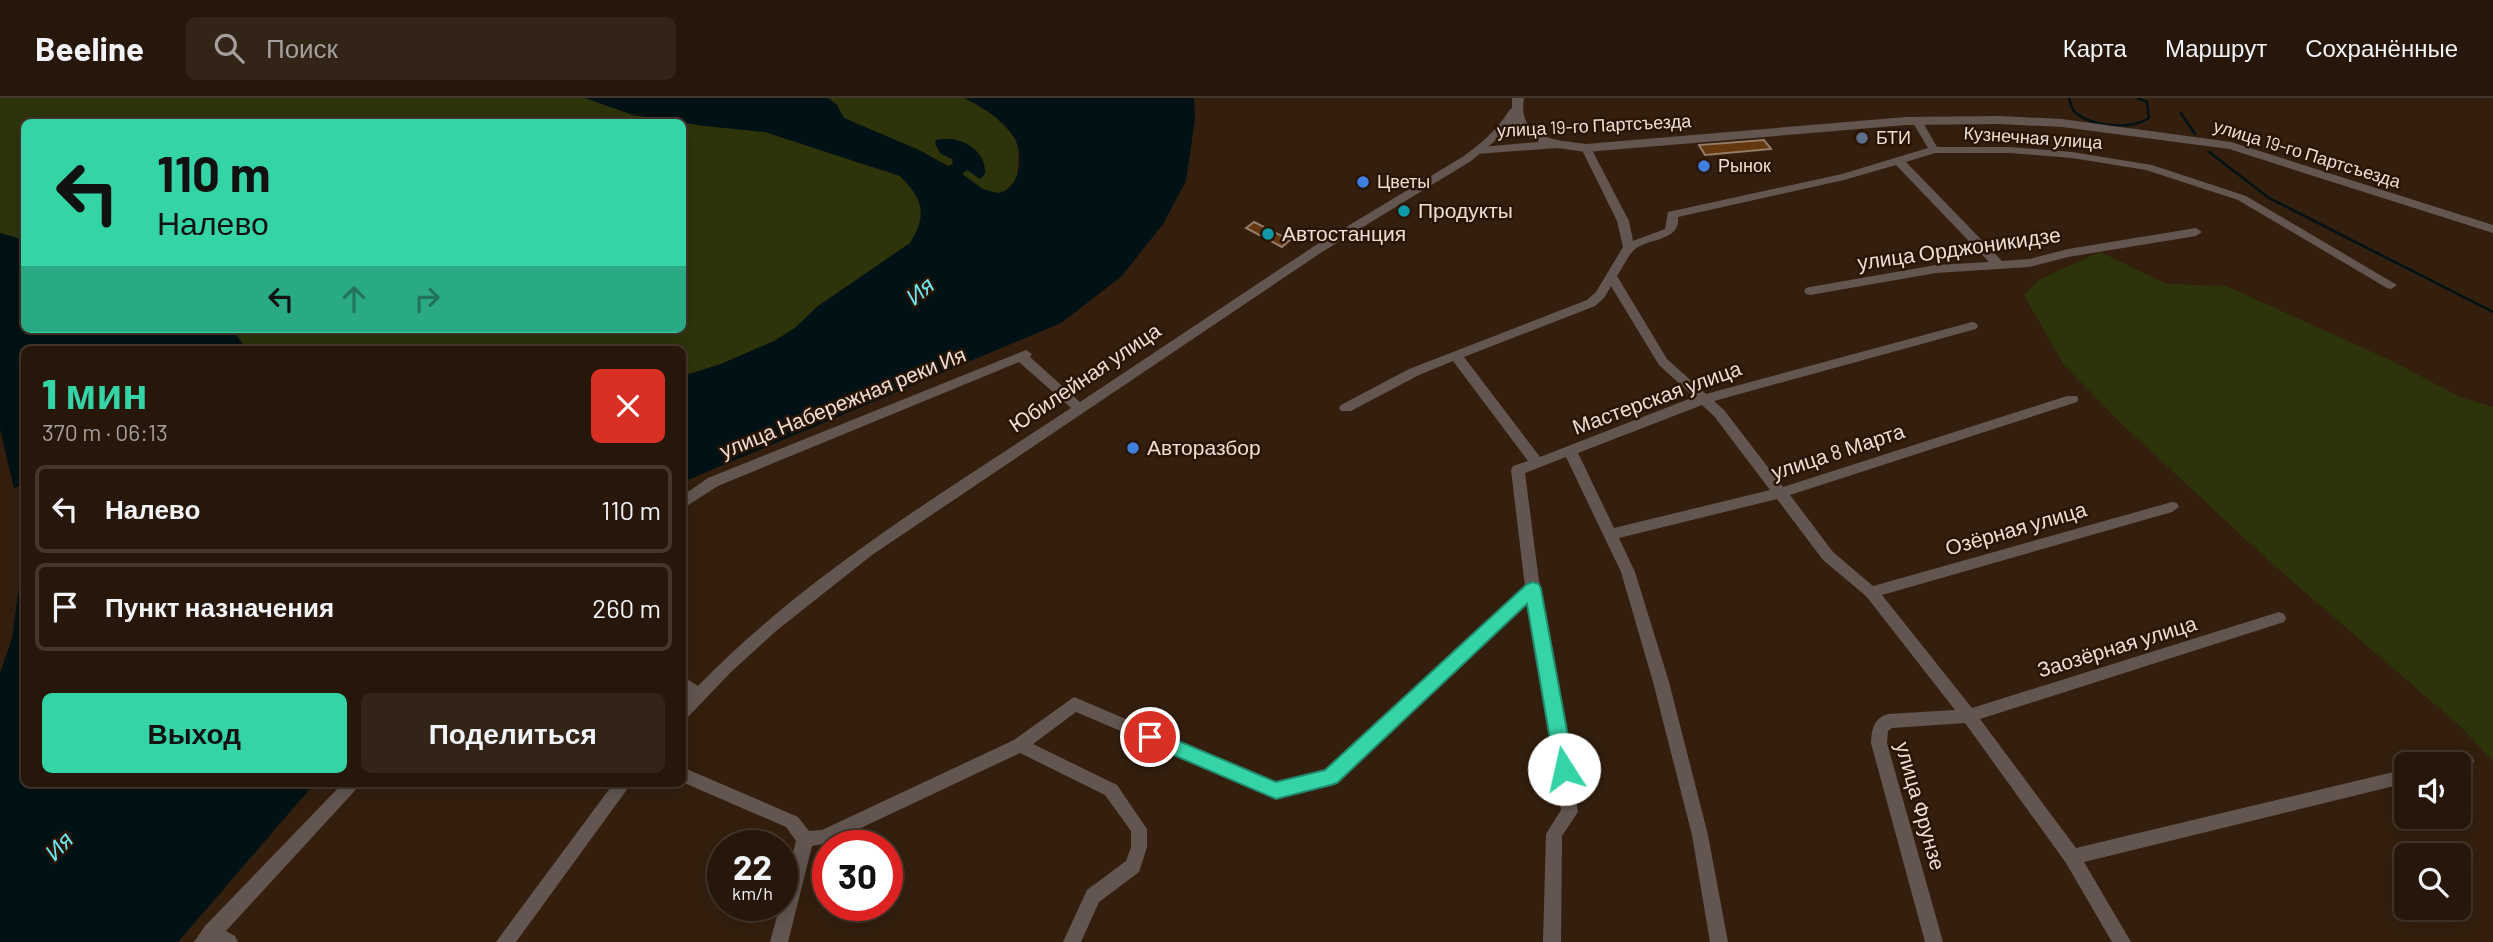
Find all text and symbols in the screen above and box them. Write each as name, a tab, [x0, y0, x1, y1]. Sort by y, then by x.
search box	[186, 17, 676, 80]
text: Beeline	[35, 28, 144, 68]
icon: search	[210, 29, 248, 67]
text: Поиск	[266, 32, 338, 63]
text: Карта	[2063, 33, 2127, 62]
text: Маршрут	[2165, 33, 2267, 62]
text: Сохранённые	[2305, 33, 2458, 62]
street label: улица 19-го Партсъезда	[1496, 109, 1693, 141]
street label: улица 19-го Партсъезда	[2211, 114, 2404, 192]
street label: Кузнечная улица	[1963, 121, 2104, 153]
place label: БТИ	[1876, 126, 1911, 148]
marker: БТИ	[1854, 130, 1870, 146]
text: 110 m	[157, 143, 271, 202]
icon: left	[42, 147, 133, 238]
place label: Рынок	[1718, 154, 1771, 176]
marker: Рынок	[1696, 158, 1712, 174]
place label: Цветы	[1377, 170, 1430, 192]
marker: Цветы	[1355, 174, 1371, 190]
place label: Продукты	[1418, 197, 1513, 222]
text: Налево	[157, 203, 269, 241]
marker: Продукты	[1396, 203, 1412, 219]
place label: Автостанция	[1282, 220, 1406, 245]
street label: улица Орджоникидзе	[1856, 221, 2062, 274]
marker: Автостанция	[1260, 226, 1276, 242]
water label: Ия	[899, 270, 939, 310]
icon: left	[262, 280, 300, 318]
icon: ahead	[335, 280, 373, 318]
icon: right	[408, 280, 446, 318]
street label: Юбилейная улица	[1004, 317, 1165, 437]
street label: улица Набережная реки Ия	[716, 341, 969, 463]
street label: Мастерская улица	[1569, 354, 1745, 439]
text: 1 мин	[42, 367, 148, 417]
button: close	[591, 369, 665, 443]
street label: улица 8 Марта	[1768, 417, 1908, 484]
text: 370 m · 06:13	[42, 418, 168, 446]
place label: Авторазбор	[1147, 434, 1261, 459]
marker: Авторазбор	[1125, 440, 1141, 456]
icon: left	[46, 490, 84, 528]
text: Налево	[105, 493, 200, 524]
text: 110 m	[601, 494, 661, 525]
street label: Озёрная улица	[1942, 495, 2089, 560]
icon: arrive	[46, 588, 84, 626]
text: Пункт назначения	[105, 591, 334, 622]
text: 260 m	[592, 592, 661, 623]
street label: Заозёрная улица	[2034, 609, 2200, 682]
button: Выход	[42, 693, 347, 773]
button: Поделиться	[361, 693, 665, 773]
pin	[1120, 707, 1180, 767]
icon: arrive	[1131, 718, 1169, 756]
position arrow	[1527, 732, 1601, 806]
street label: улица Фрунзе	[1891, 738, 1952, 873]
map controls	[2394, 752, 2471, 920]
button: sound	[2394, 752, 2471, 829]
water label: Ия	[38, 825, 78, 865]
speed limit sign: 30	[812, 830, 903, 921]
button: search	[2394, 843, 2471, 920]
text: 22	[733, 845, 772, 887]
text: km/h	[732, 882, 773, 904]

